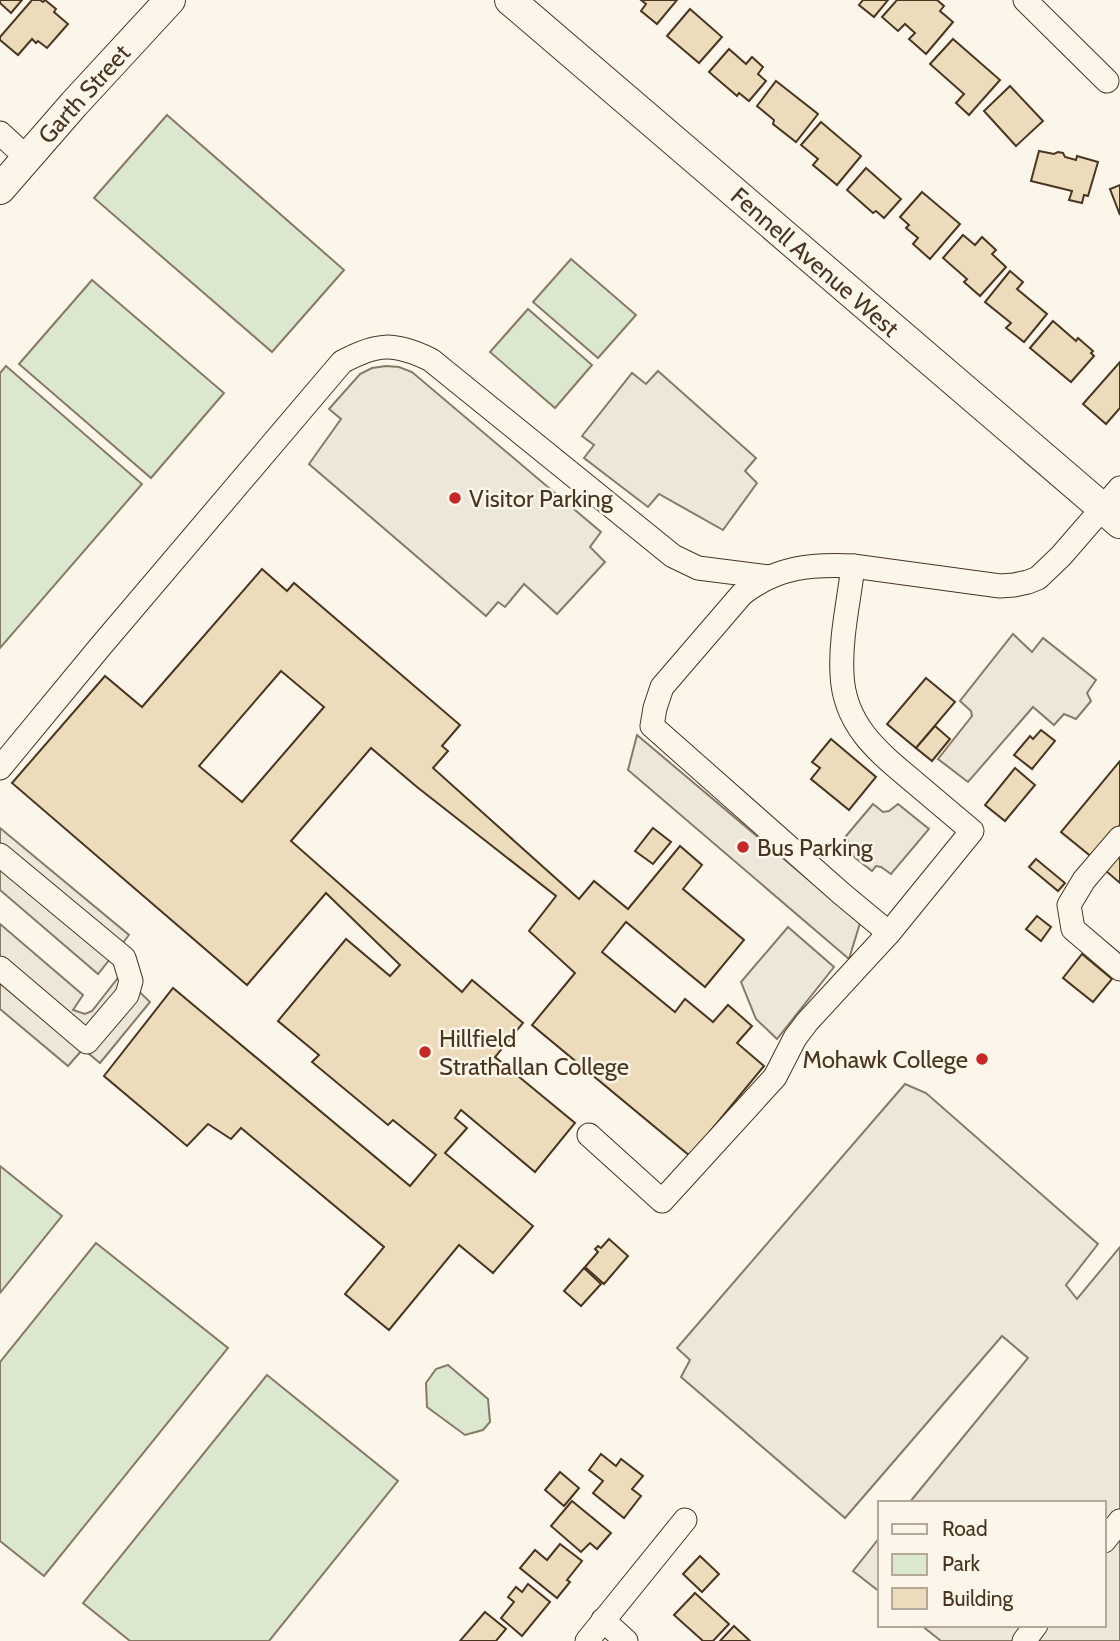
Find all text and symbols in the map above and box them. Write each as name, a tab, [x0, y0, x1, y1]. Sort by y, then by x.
street label: Garth Street	[32, 38, 136, 150]
street label: Fennell Avenue West	[725, 181, 905, 343]
place label: Visitor Parking	[469, 484, 614, 513]
marker: Visitor Parking	[447, 490, 463, 506]
place label: Bus Parking	[757, 833, 874, 862]
marker: Bus Parking	[735, 839, 751, 855]
place label: Hillfield Strathallan College	[439, 1024, 629, 1081]
marker: Hillfield Strathallan College	[417, 1044, 433, 1060]
place label: Mohawk College	[802, 1045, 968, 1074]
marker: Mohawk College	[974, 1051, 990, 1067]
legend	[878, 1501, 1106, 1627]
text: Road	[942, 1516, 988, 1541]
text: Park	[942, 1551, 980, 1576]
text: Building	[942, 1586, 1014, 1611]

